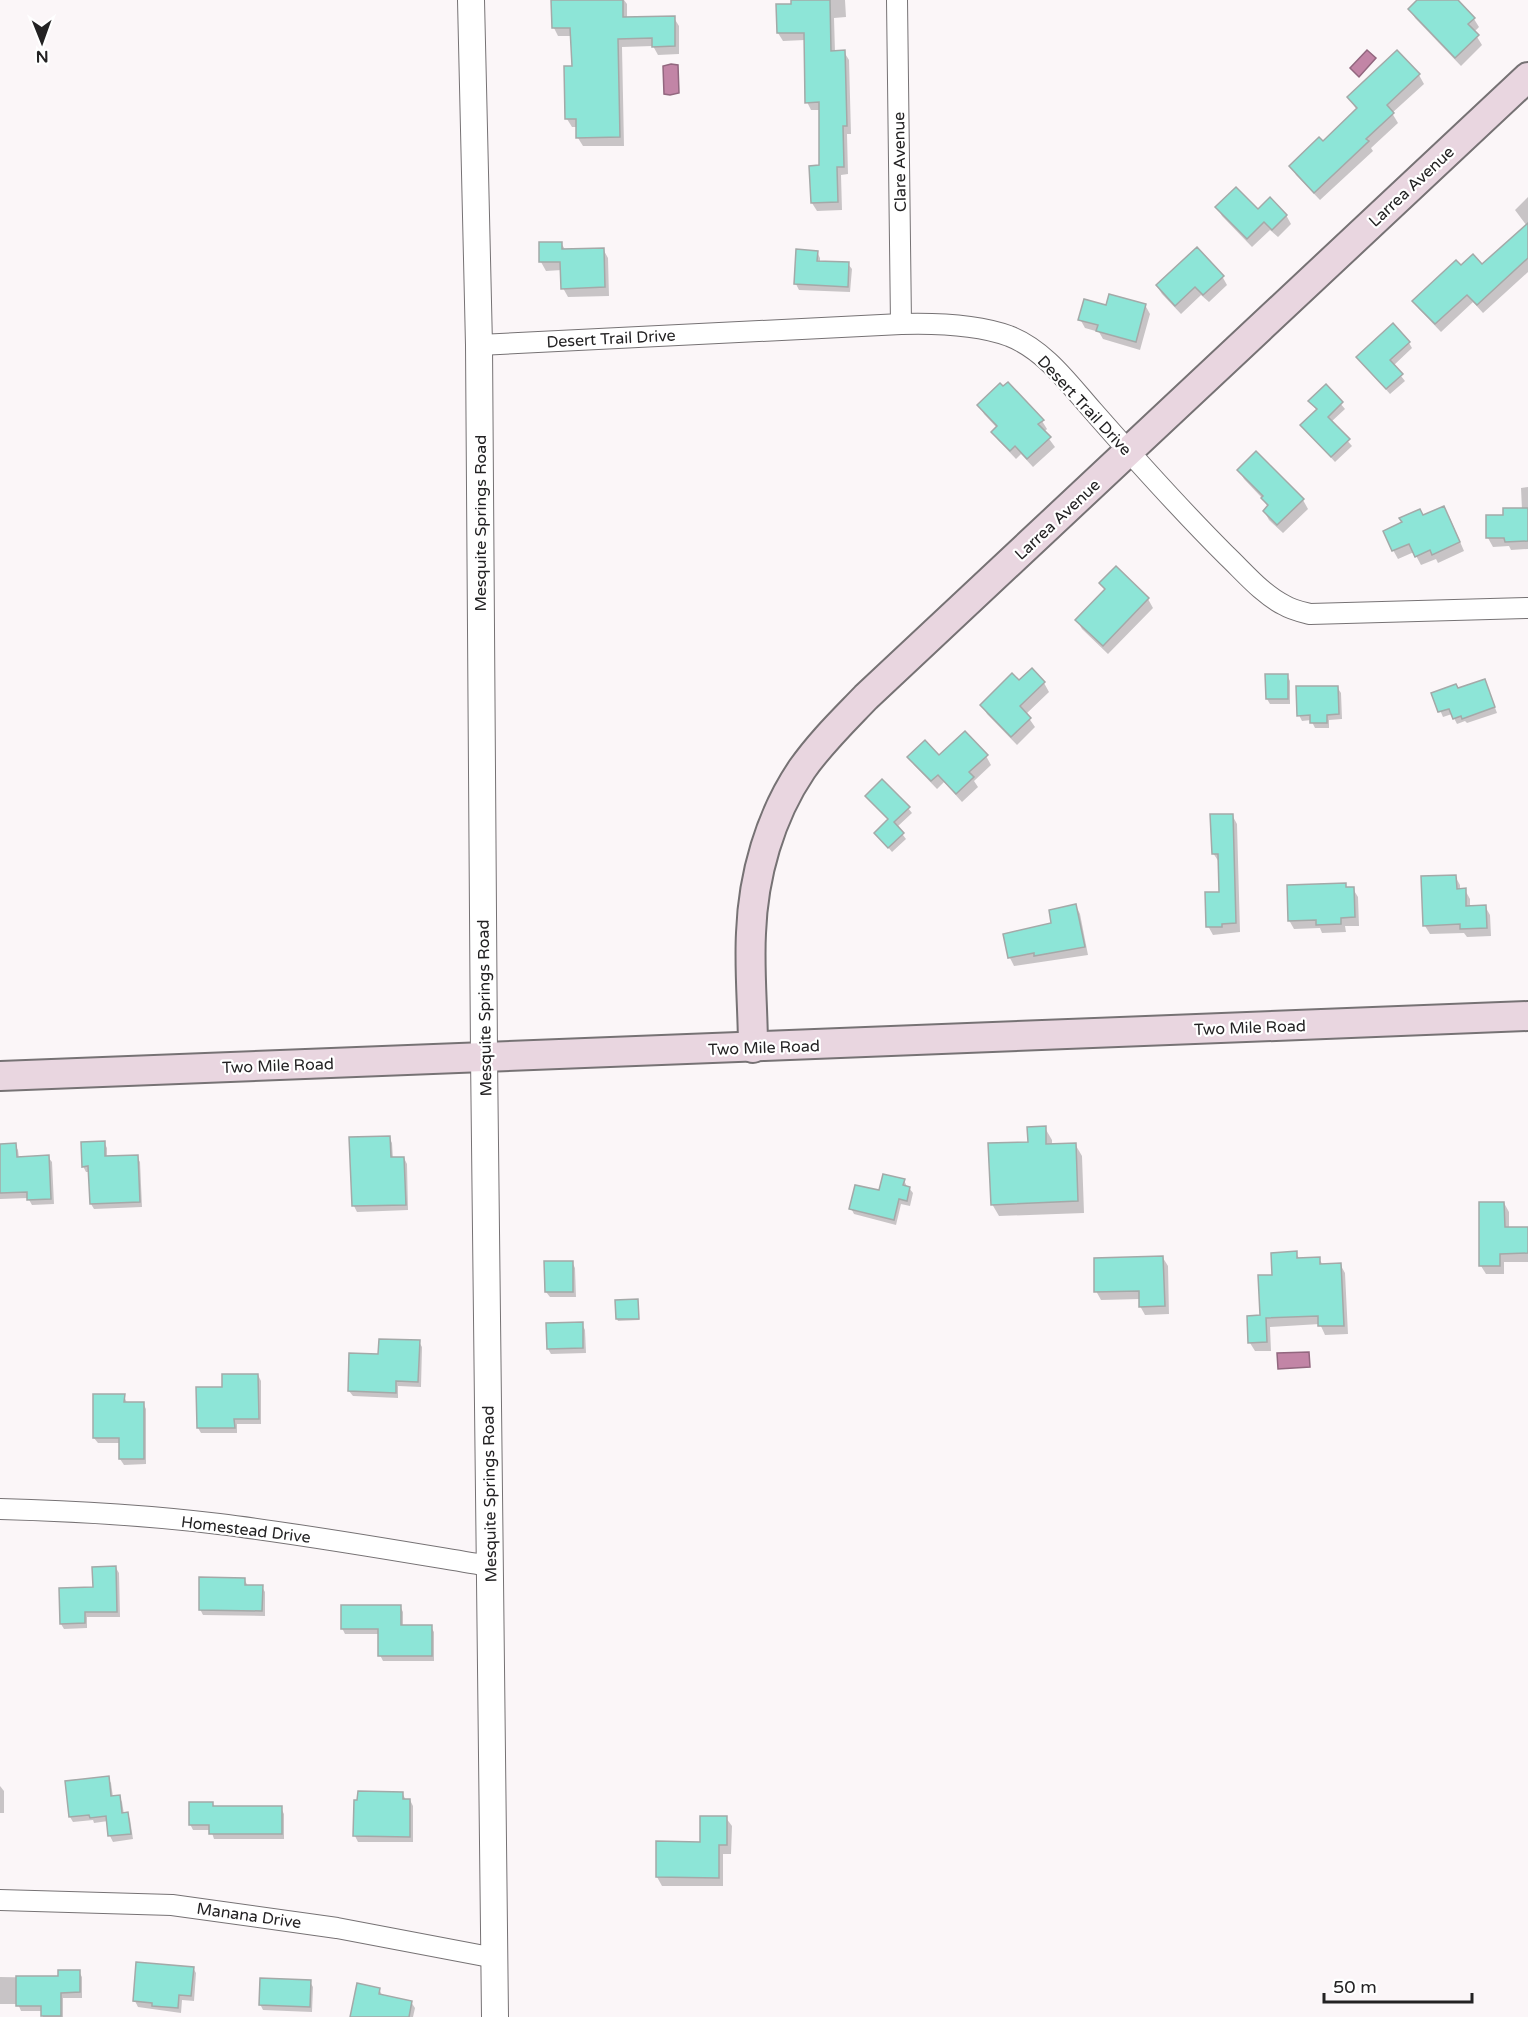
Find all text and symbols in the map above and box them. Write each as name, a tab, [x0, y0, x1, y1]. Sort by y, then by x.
north arrow	[12, 12, 72, 72]
text: N	[36, 46, 49, 66]
street label: Clare Avenue	[889, 112, 911, 212]
street label: Larrea Avenue	[1365, 142, 1459, 231]
street label: Desert Trail Drive	[546, 326, 676, 352]
street label: Desert Trail Drive	[1033, 352, 1136, 460]
street label: Mesquite Springs Road	[471, 435, 491, 611]
street label: Larrea Avenue	[1011, 475, 1105, 564]
street label: Mesquite Springs Road	[473, 919, 497, 1097]
street label: Two Mile Road	[1194, 1016, 1306, 1040]
street label: Two Mile Road	[708, 1036, 820, 1060]
street label: Two Mile Road	[222, 1054, 334, 1078]
street label: Mesquite Springs Road	[478, 1405, 502, 1583]
street label: Homestead Drive	[180, 1512, 312, 1548]
street label: Manana Drive	[195, 1899, 302, 1933]
scale bar	[1324, 1966, 1472, 2004]
text: 50 m	[1333, 1976, 1377, 1998]

